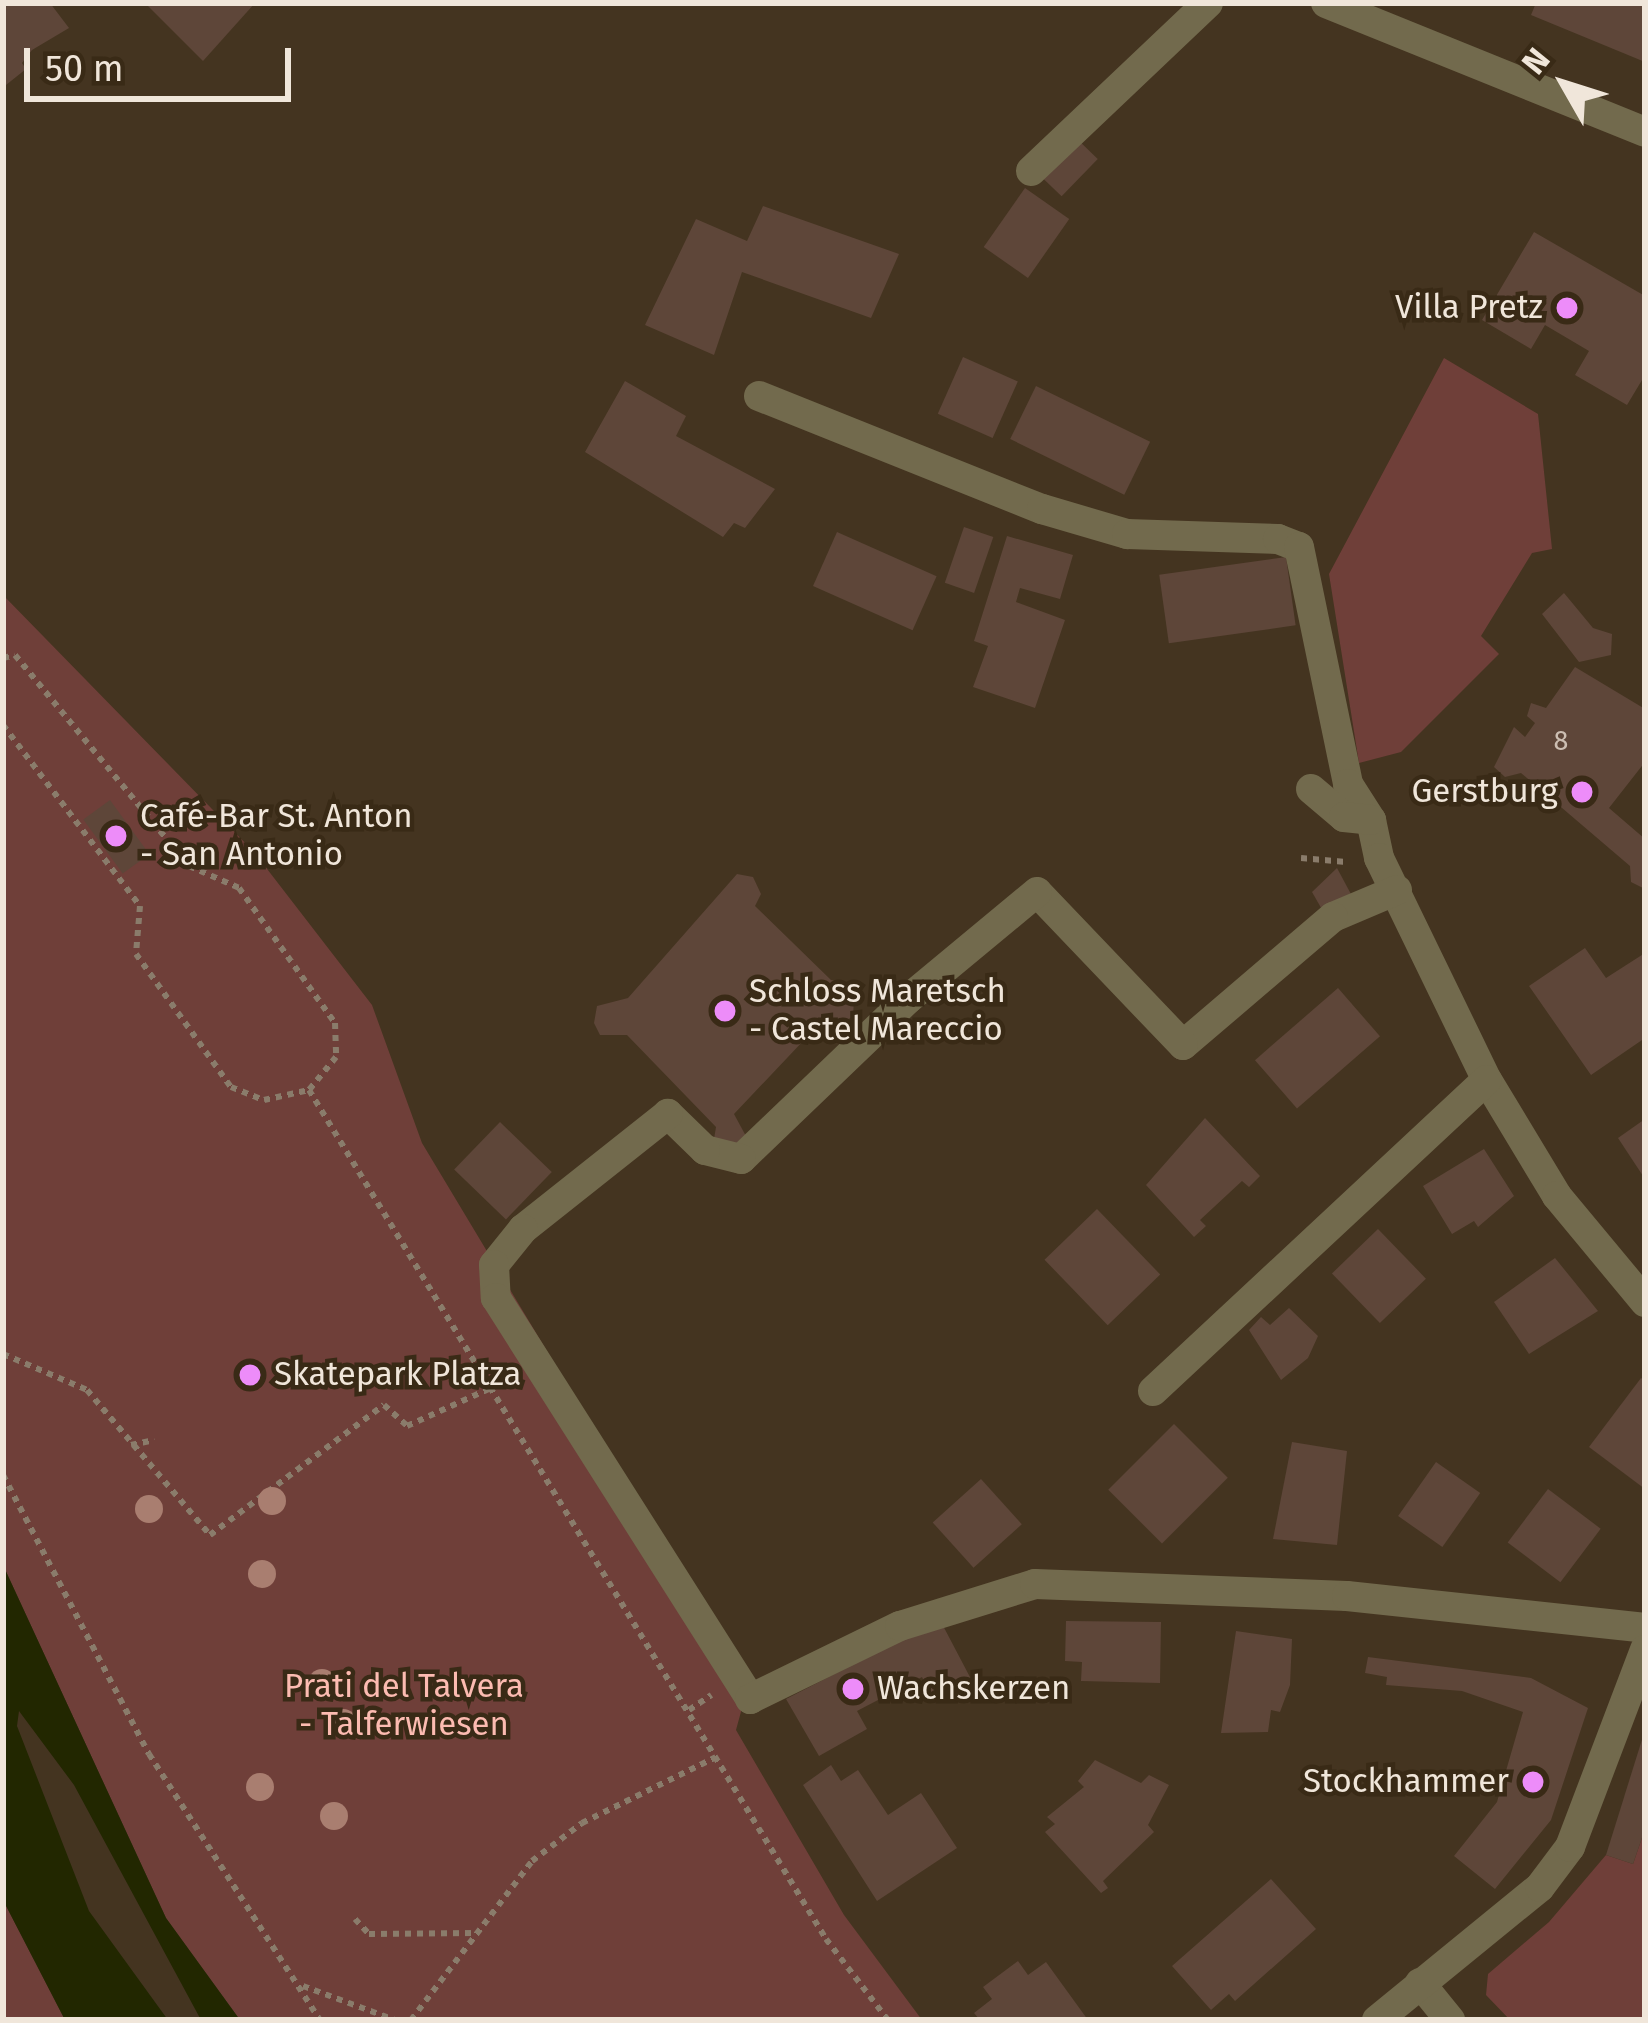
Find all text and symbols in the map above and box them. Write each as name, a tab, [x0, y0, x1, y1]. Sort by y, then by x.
scale bar	[30, 24, 297, 98]
north arrow	[1504, 24, 1624, 144]
text: N	[1514, 40, 1558, 82]
text: 50 m	[45, 47, 124, 91]
place label: Villa Pretz	[1395, 288, 1543, 328]
marker: Villa Pretz	[1554, 295, 1580, 321]
house number: 8	[1554, 726, 1568, 758]
place label: Gerstburg	[1411, 772, 1558, 812]
marker: Gerstburg	[1569, 779, 1595, 805]
place label: Café-Bar St. Anton - San Antonio	[140, 797, 413, 875]
marker: Café-Bar St. Anton - San Antonio	[103, 823, 129, 849]
place label: Schloss Maretsch - Castel Mareccio	[749, 972, 1006, 1050]
marker: Schloss Maretsch - Castel Mareccio	[712, 998, 738, 1024]
place label: Skatepark Platza	[274, 1355, 521, 1395]
marker: Skatepark Platza	[237, 1362, 263, 1388]
park label: Prati del Talvera - Talferwiesen	[284, 1667, 524, 1745]
place label: Wachskerzen	[877, 1669, 1070, 1709]
marker: Wachskerzen	[840, 1676, 866, 1702]
place label: Stockhammer	[1303, 1762, 1509, 1802]
marker: Stockhammer	[1520, 1769, 1546, 1795]

